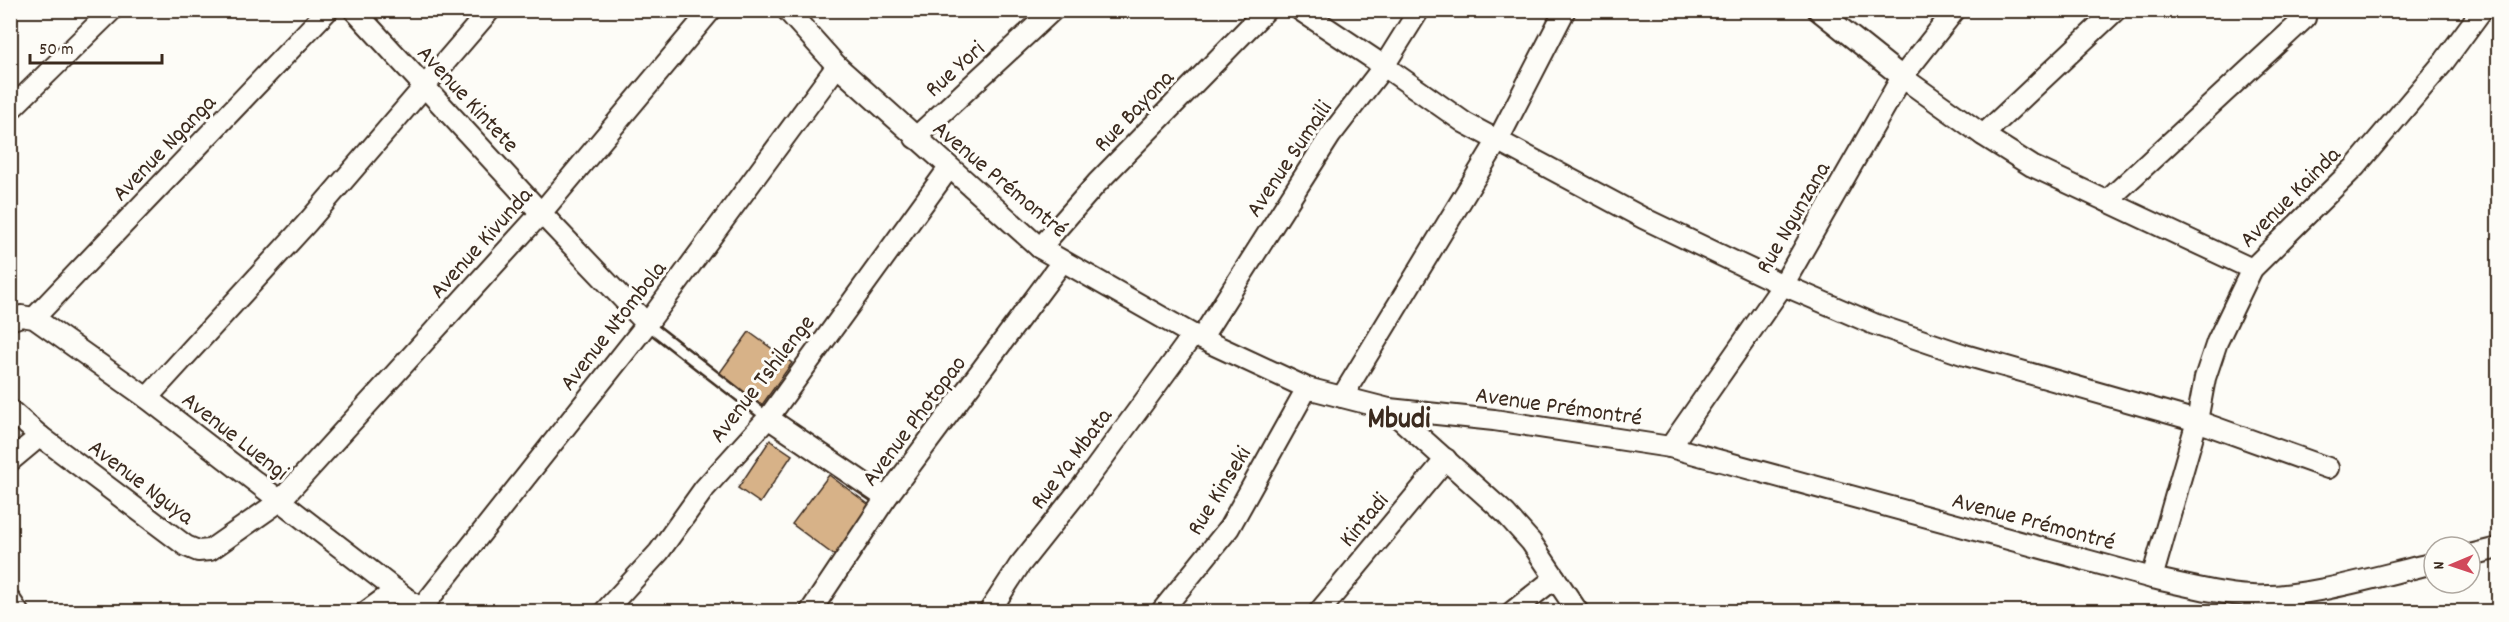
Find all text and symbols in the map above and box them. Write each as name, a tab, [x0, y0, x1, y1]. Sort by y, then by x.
scale bar	[30, 27, 162, 65]
street label: Rue Yori	[918, 34, 994, 107]
text: 50 m	[39, 38, 74, 63]
street label: Avenue Kintete	[408, 39, 526, 162]
street label: Rue Bayona	[1087, 63, 1184, 161]
street label: Avenue Nganga	[105, 87, 226, 210]
street label: Avenue Sumaili	[1239, 94, 1342, 225]
street label: Avenue Prémontré	[924, 113, 1074, 247]
street label: Avenue Kainda	[2233, 139, 2350, 257]
street label: Rue Ngunzana	[1749, 155, 1841, 281]
street label: Avenue Kivunda	[423, 180, 542, 308]
street label: Avenue Ntombola	[553, 254, 677, 399]
street label: Avenue Tshilenge	[702, 308, 824, 451]
street label: Avenue Photopao	[855, 349, 976, 494]
street label: Avenue Prémontré	[1473, 379, 1644, 436]
street label: Avenue Luengi	[173, 385, 295, 490]
district label: Mbudi	[1367, 400, 1431, 443]
street label: Rue Ya Mbata	[1023, 401, 1122, 518]
street label: Avenue Nguya	[80, 432, 201, 535]
street label: Rue Kinseki	[1180, 440, 1261, 543]
street label: Avenue Prémontré	[1948, 485, 2119, 561]
street label: Kintadi	[1332, 486, 1398, 556]
north arrow	[2422, 535, 2482, 595]
text: N	[2428, 561, 2451, 570]

